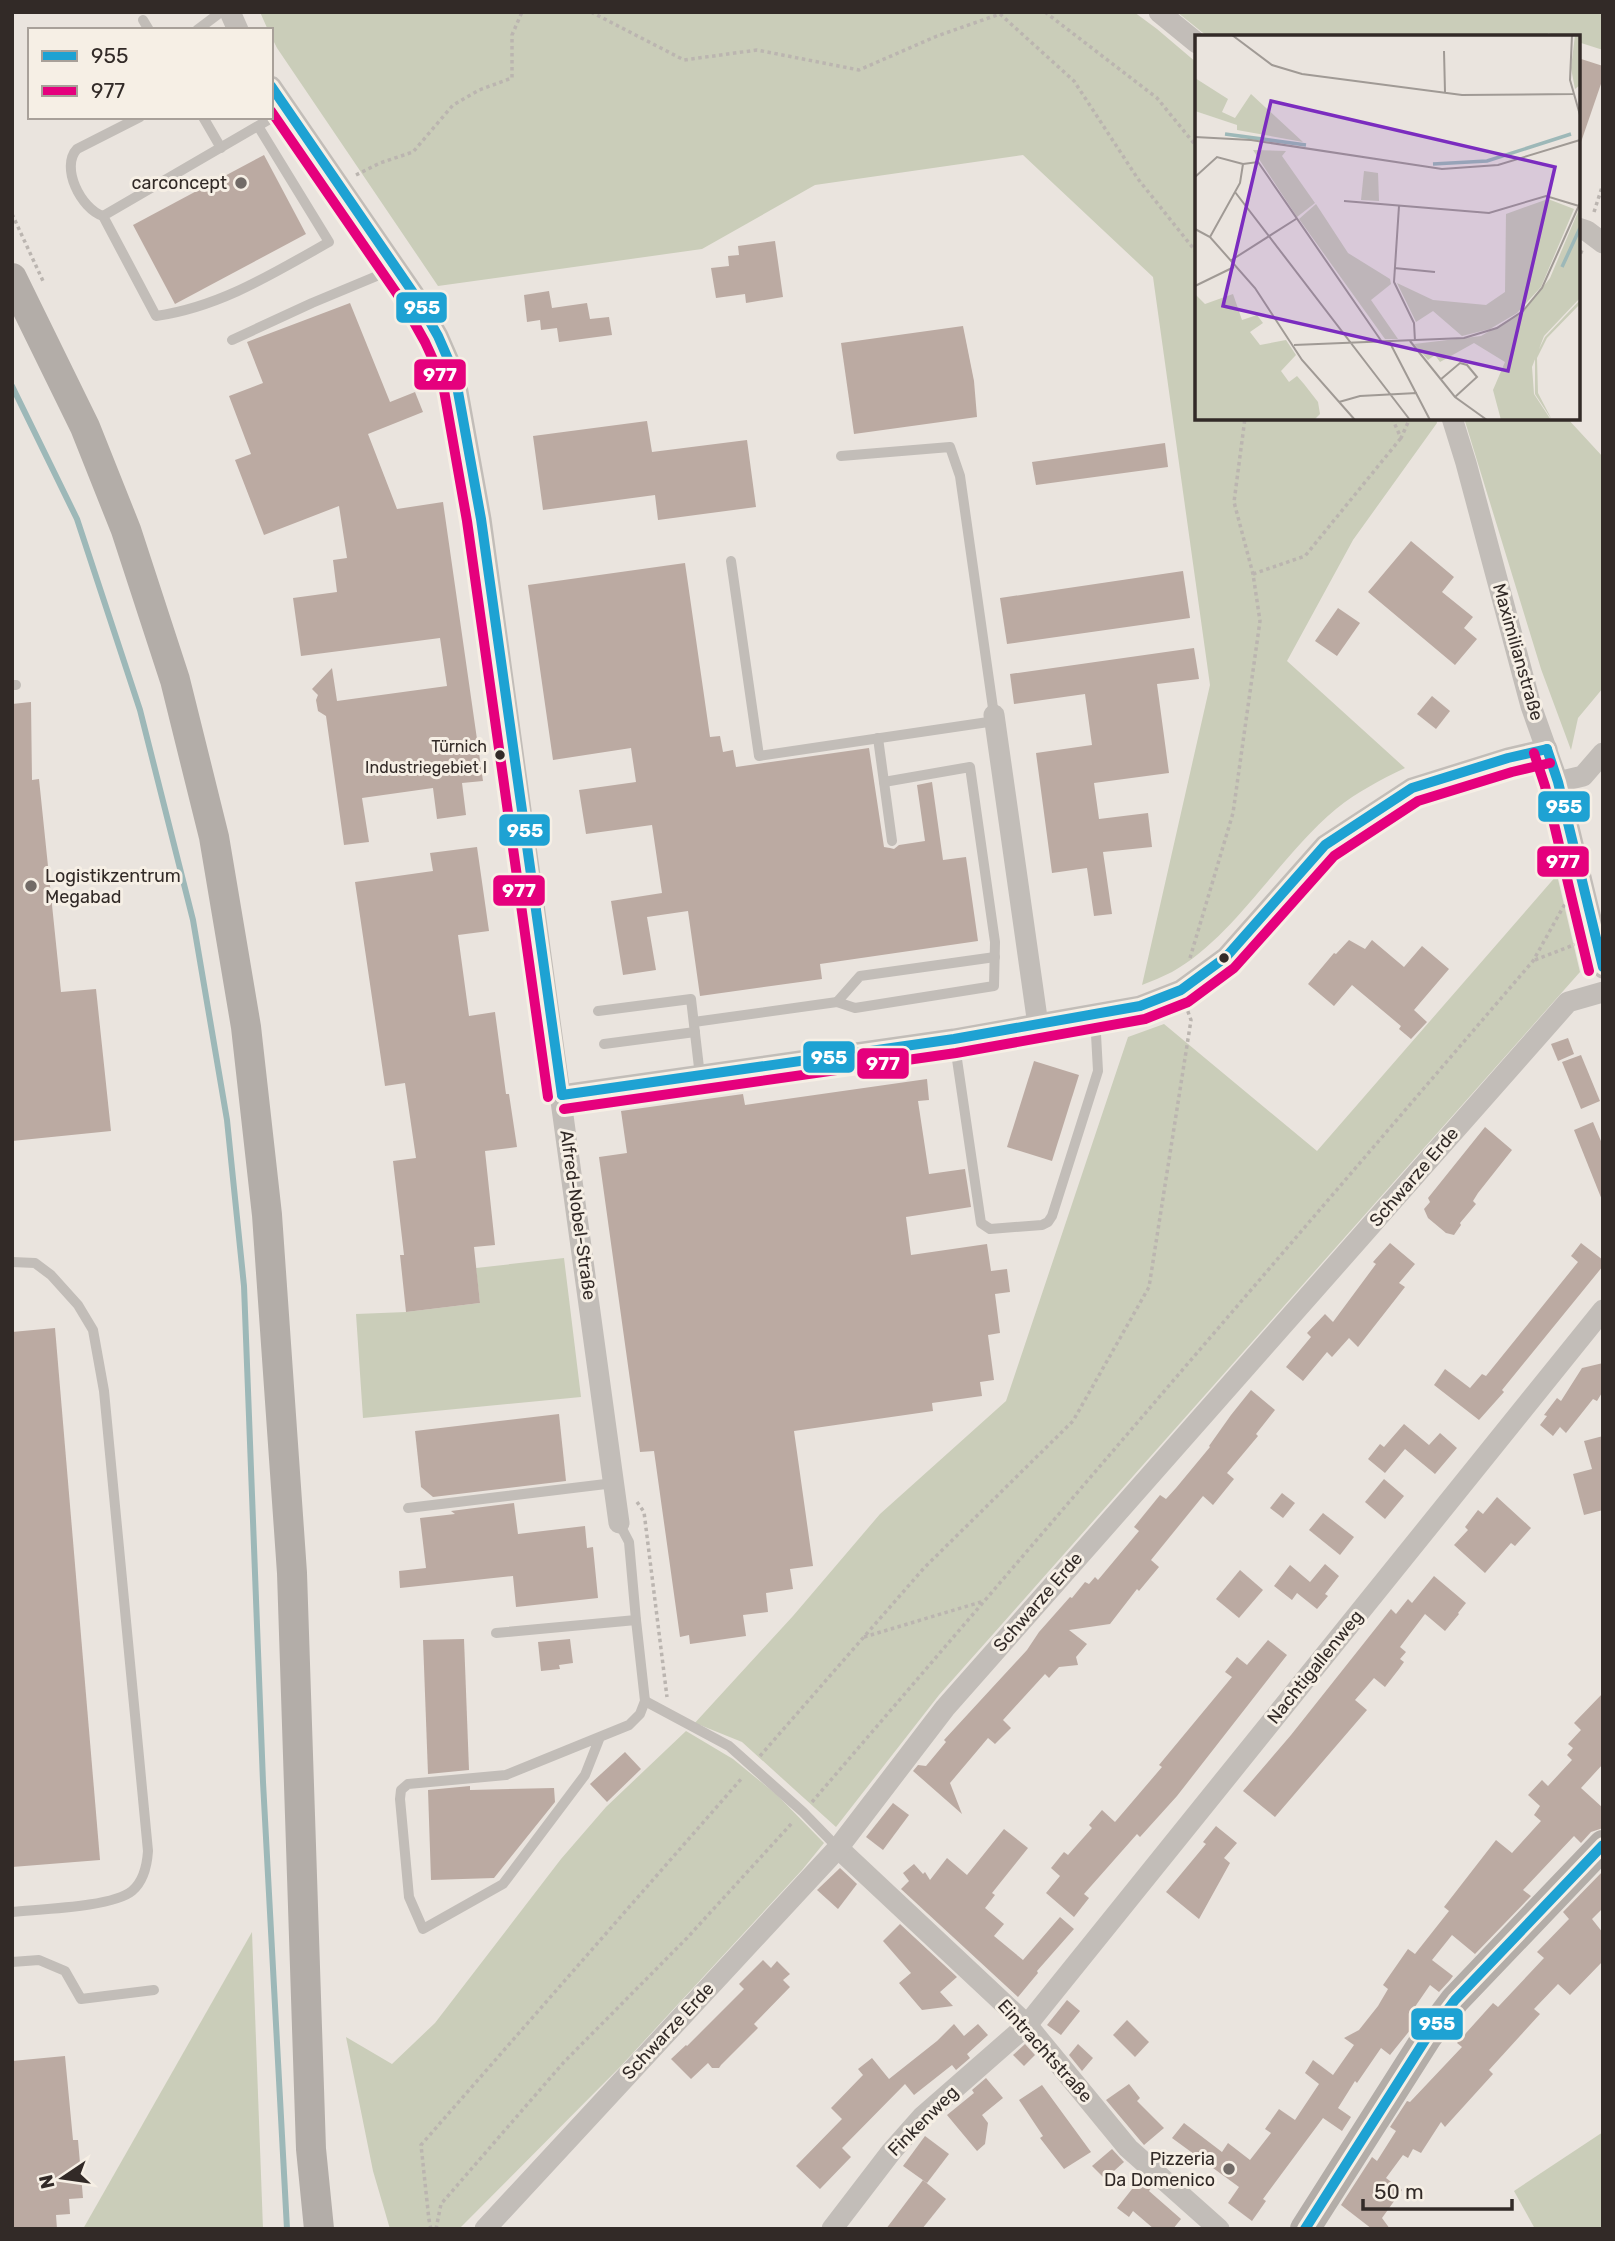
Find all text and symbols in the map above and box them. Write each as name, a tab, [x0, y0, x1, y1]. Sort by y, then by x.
legend	[28, 28, 273, 119]
inset map	[1195, 35, 1580, 420]
text: 955	[91, 43, 128, 68]
text: 977	[91, 78, 125, 103]
place label: carconcept	[132, 172, 227, 194]
marker: carconcept	[233, 175, 249, 191]
line badge: 955	[395, 291, 448, 324]
text: 955	[404, 296, 440, 319]
line badge: 977	[413, 358, 467, 391]
text: 977	[423, 363, 457, 386]
street label: Maximilianstraße	[1488, 581, 1548, 723]
place label: Türnich Industriegebiet I	[365, 737, 487, 777]
marker: Türnich Industriegebiet I	[493, 748, 507, 762]
line badge: 955	[1537, 790, 1591, 823]
text: 955	[1546, 795, 1582, 818]
line badge: 955	[498, 813, 551, 847]
text: 955	[507, 819, 543, 842]
line badge: 977	[1536, 845, 1590, 878]
text: 977	[1546, 850, 1580, 873]
place label: Logistikzentrum Megabad	[45, 865, 181, 908]
line badge: 977	[492, 874, 546, 907]
marker: Logistikzentrum Megabad	[23, 878, 39, 894]
text: 977	[502, 879, 536, 902]
unlabelled marker	[1217, 951, 1231, 965]
line badge: 955	[802, 1040, 856, 1074]
text: 955	[811, 1046, 847, 1069]
line badge: 977	[856, 1047, 910, 1080]
text: 977	[866, 1052, 900, 1075]
street label: Schwarze Erde	[1365, 1123, 1463, 1231]
street label: Alfred-Nobel-Straße	[555, 1129, 601, 1301]
street label: Schwarze Erde	[989, 1548, 1087, 1656]
street label: Nachtigallenweg	[1262, 1606, 1368, 1728]
street label: Schwarze Erde	[617, 1978, 719, 2084]
street label: Eintrachtstraße	[993, 1995, 1097, 2107]
line badge: 955	[1410, 2007, 1464, 2041]
text: 955	[1419, 2012, 1455, 2035]
street label: Finkenweg	[883, 2081, 963, 2161]
north arrow	[28, 2143, 98, 2213]
place label: Pizzeria Da Domenico	[1104, 2148, 1215, 2191]
marker: Pizzeria Da Domenico	[1221, 2161, 1237, 2177]
scale bar	[1363, 2168, 1512, 2212]
text: N	[34, 2172, 60, 2191]
text: 50 m	[1374, 2179, 1424, 2204]

